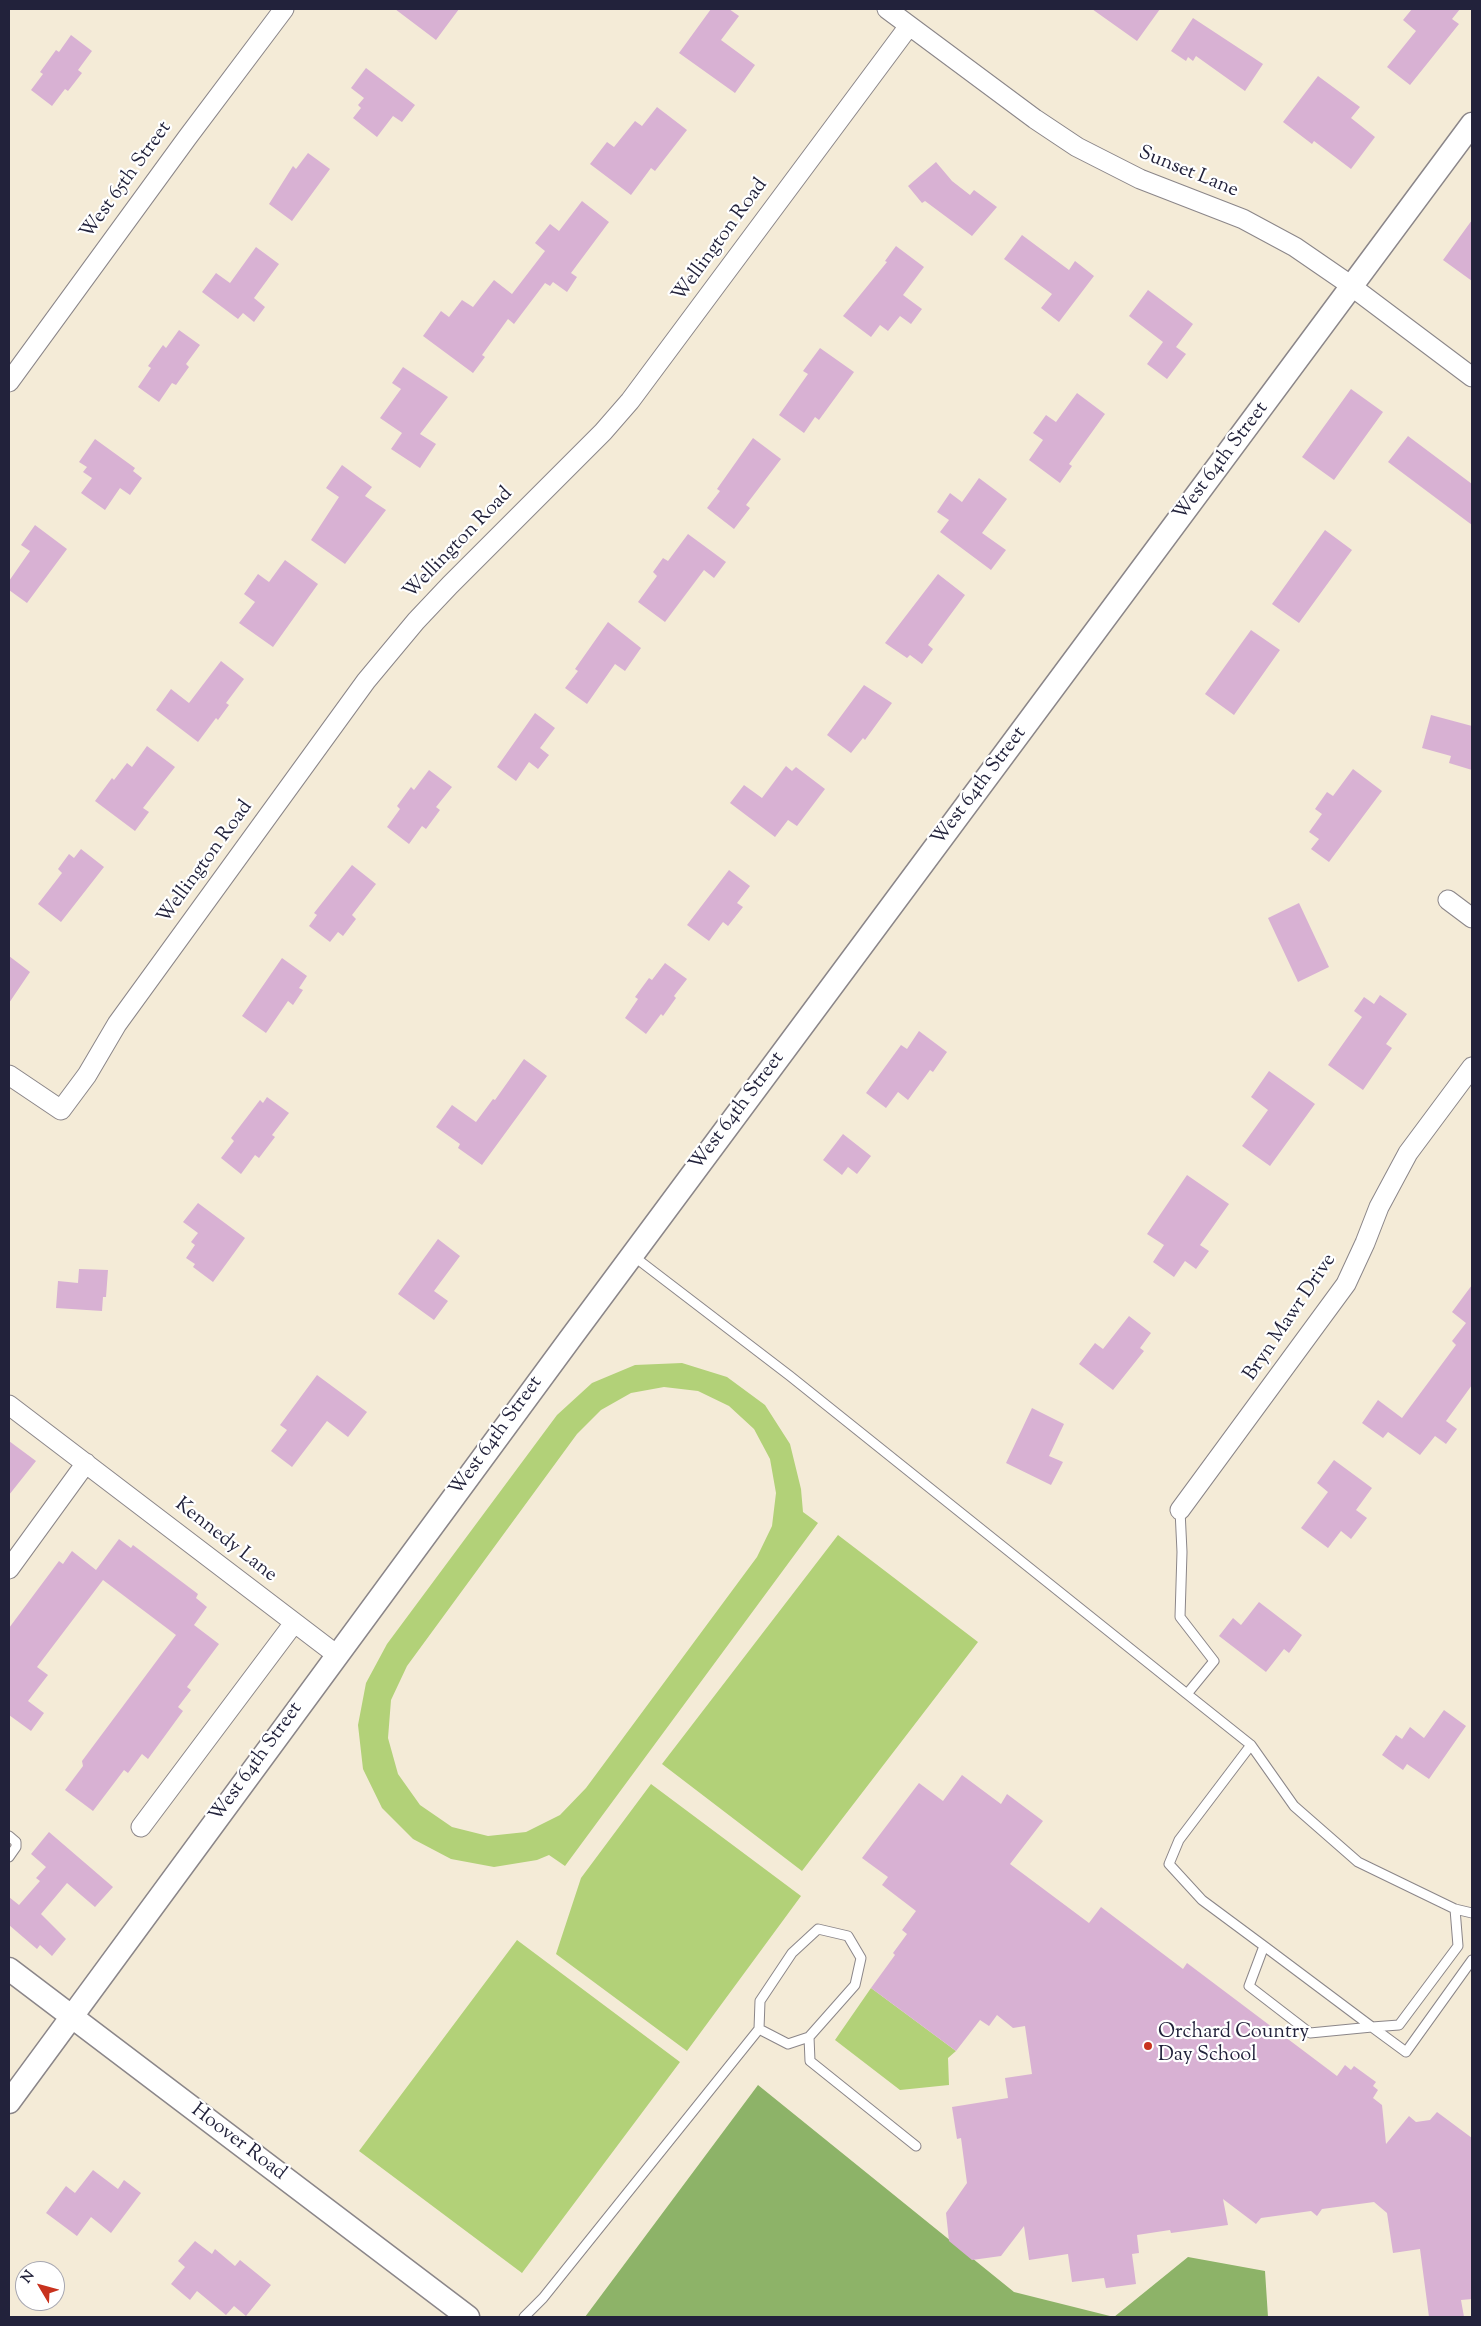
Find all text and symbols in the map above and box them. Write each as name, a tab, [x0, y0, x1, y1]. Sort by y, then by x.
street label: West 65th Street	[76, 117, 178, 245]
street label: Sunset Lane	[1135, 142, 1241, 204]
street label: Wellington Road	[668, 175, 774, 307]
street label: West 64th Street	[1170, 398, 1274, 526]
street label: Wellington Road	[399, 483, 519, 605]
street label: West 64th Street	[928, 723, 1032, 851]
street label: Wellington Road	[153, 797, 259, 929]
street label: West 64th Street	[686, 1048, 790, 1176]
street label: Bryn Mawr Drive	[1240, 1250, 1342, 1386]
street label: West 64th Street	[445, 1372, 549, 1502]
street label: Kennedy Lane	[169, 1494, 281, 1588]
street label: West 64th Street	[205, 1698, 309, 1828]
place label: Orchard Country Day School	[1158, 2022, 1309, 2069]
marker: Orchard Country Day School	[1142, 2040, 1154, 2052]
street label: Hoover Road	[186, 2099, 290, 2187]
north arrow	[15, 2261, 65, 2311]
text: N	[17, 2267, 40, 2288]

